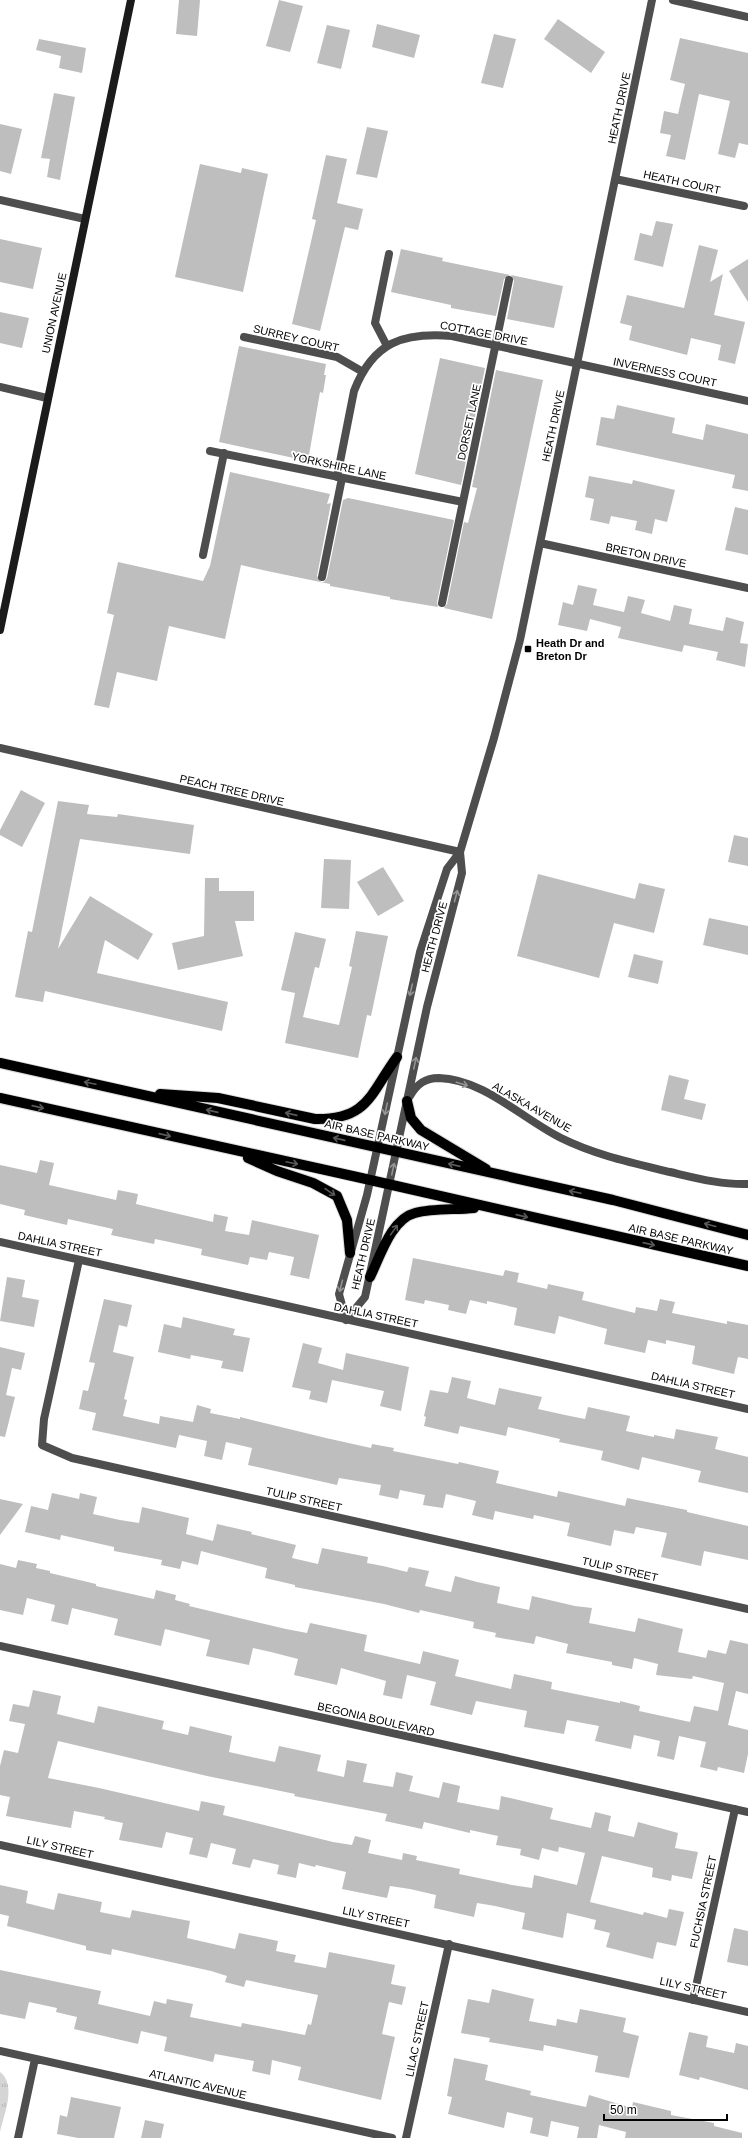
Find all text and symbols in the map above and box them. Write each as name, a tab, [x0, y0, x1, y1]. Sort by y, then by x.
street label: HEATH DRIVE	[606, 71, 632, 145]
street label: HEATH COURT	[642, 168, 722, 196]
street label: UNION AVENUE	[40, 271, 68, 355]
street label: COTTAGE DRIVE	[439, 319, 529, 347]
street label: SURREY COURT	[252, 322, 340, 354]
street label: INVERNESS COURT	[612, 355, 718, 389]
street label: DORSET LANE	[455, 383, 483, 461]
street label: HEATH DRIVE	[540, 389, 566, 463]
street label: YORKSHIRE LANE	[291, 450, 387, 482]
street label: BRETON DRIVE	[604, 541, 688, 569]
place label: Heath Dr and Breton Dr	[536, 637, 604, 662]
marker: Heath Dr and Breton Dr	[523, 644, 533, 654]
street label: PEACH TREE DRIVE	[179, 772, 285, 808]
one-way arrow	[453, 890, 460, 903]
street label: HEATH DRIVE	[419, 900, 449, 974]
one-way arrow	[406, 984, 414, 997]
one-way arrow	[412, 1057, 420, 1070]
one-way arrow	[84, 1079, 97, 1087]
street label: ALASKA AVENUE	[490, 1080, 574, 1134]
one-way arrow	[455, 1081, 468, 1088]
one-way arrow	[381, 1102, 389, 1115]
one-way arrow	[31, 1103, 44, 1111]
one-way arrow	[206, 1106, 219, 1114]
one-way arrow	[285, 1110, 298, 1118]
street label: AIR BASE PARKWAY	[324, 1117, 431, 1153]
one-way arrow	[158, 1132, 171, 1140]
one-way arrow	[333, 1135, 346, 1143]
one-way arrow	[285, 1159, 298, 1167]
one-way arrow	[448, 1161, 461, 1169]
one-way arrow	[390, 1163, 398, 1176]
one-way arrow	[569, 1187, 582, 1195]
one-way arrow	[325, 1188, 336, 1196]
one-way arrow	[515, 1212, 528, 1220]
street label: HEATH DRIVE	[349, 1217, 377, 1291]
street label: AIR BASE PARKWAY	[628, 1221, 735, 1257]
one-way arrow	[704, 1221, 717, 1228]
one-way arrow	[390, 1225, 398, 1236]
street label: DAHLIA STREET	[17, 1229, 103, 1259]
one-way arrow	[642, 1241, 655, 1249]
one-way arrow	[337, 1280, 344, 1293]
street label: DAHLIA STREET	[333, 1300, 419, 1330]
street label: DAHLIA STREET	[650, 1370, 736, 1401]
street label: TULIP STREET	[265, 1484, 343, 1514]
street label: TULIP STREET	[581, 1554, 659, 1584]
street label: BEGONIA BOULEVARD	[316, 1700, 436, 1738]
street label: LILY STREET	[25, 1833, 95, 1861]
street label: FUCHSIA STREET	[687, 1854, 719, 1949]
street label: LILY STREET	[341, 1904, 411, 1930]
street label: LILY STREET	[658, 1974, 728, 2002]
street label: LILAC STREET	[403, 2000, 431, 2078]
street label: ATLANTIC AVENUE	[148, 2067, 248, 2101]
scale bar	[604, 2096, 727, 2122]
text: 50 m	[610, 2103, 637, 2117]

